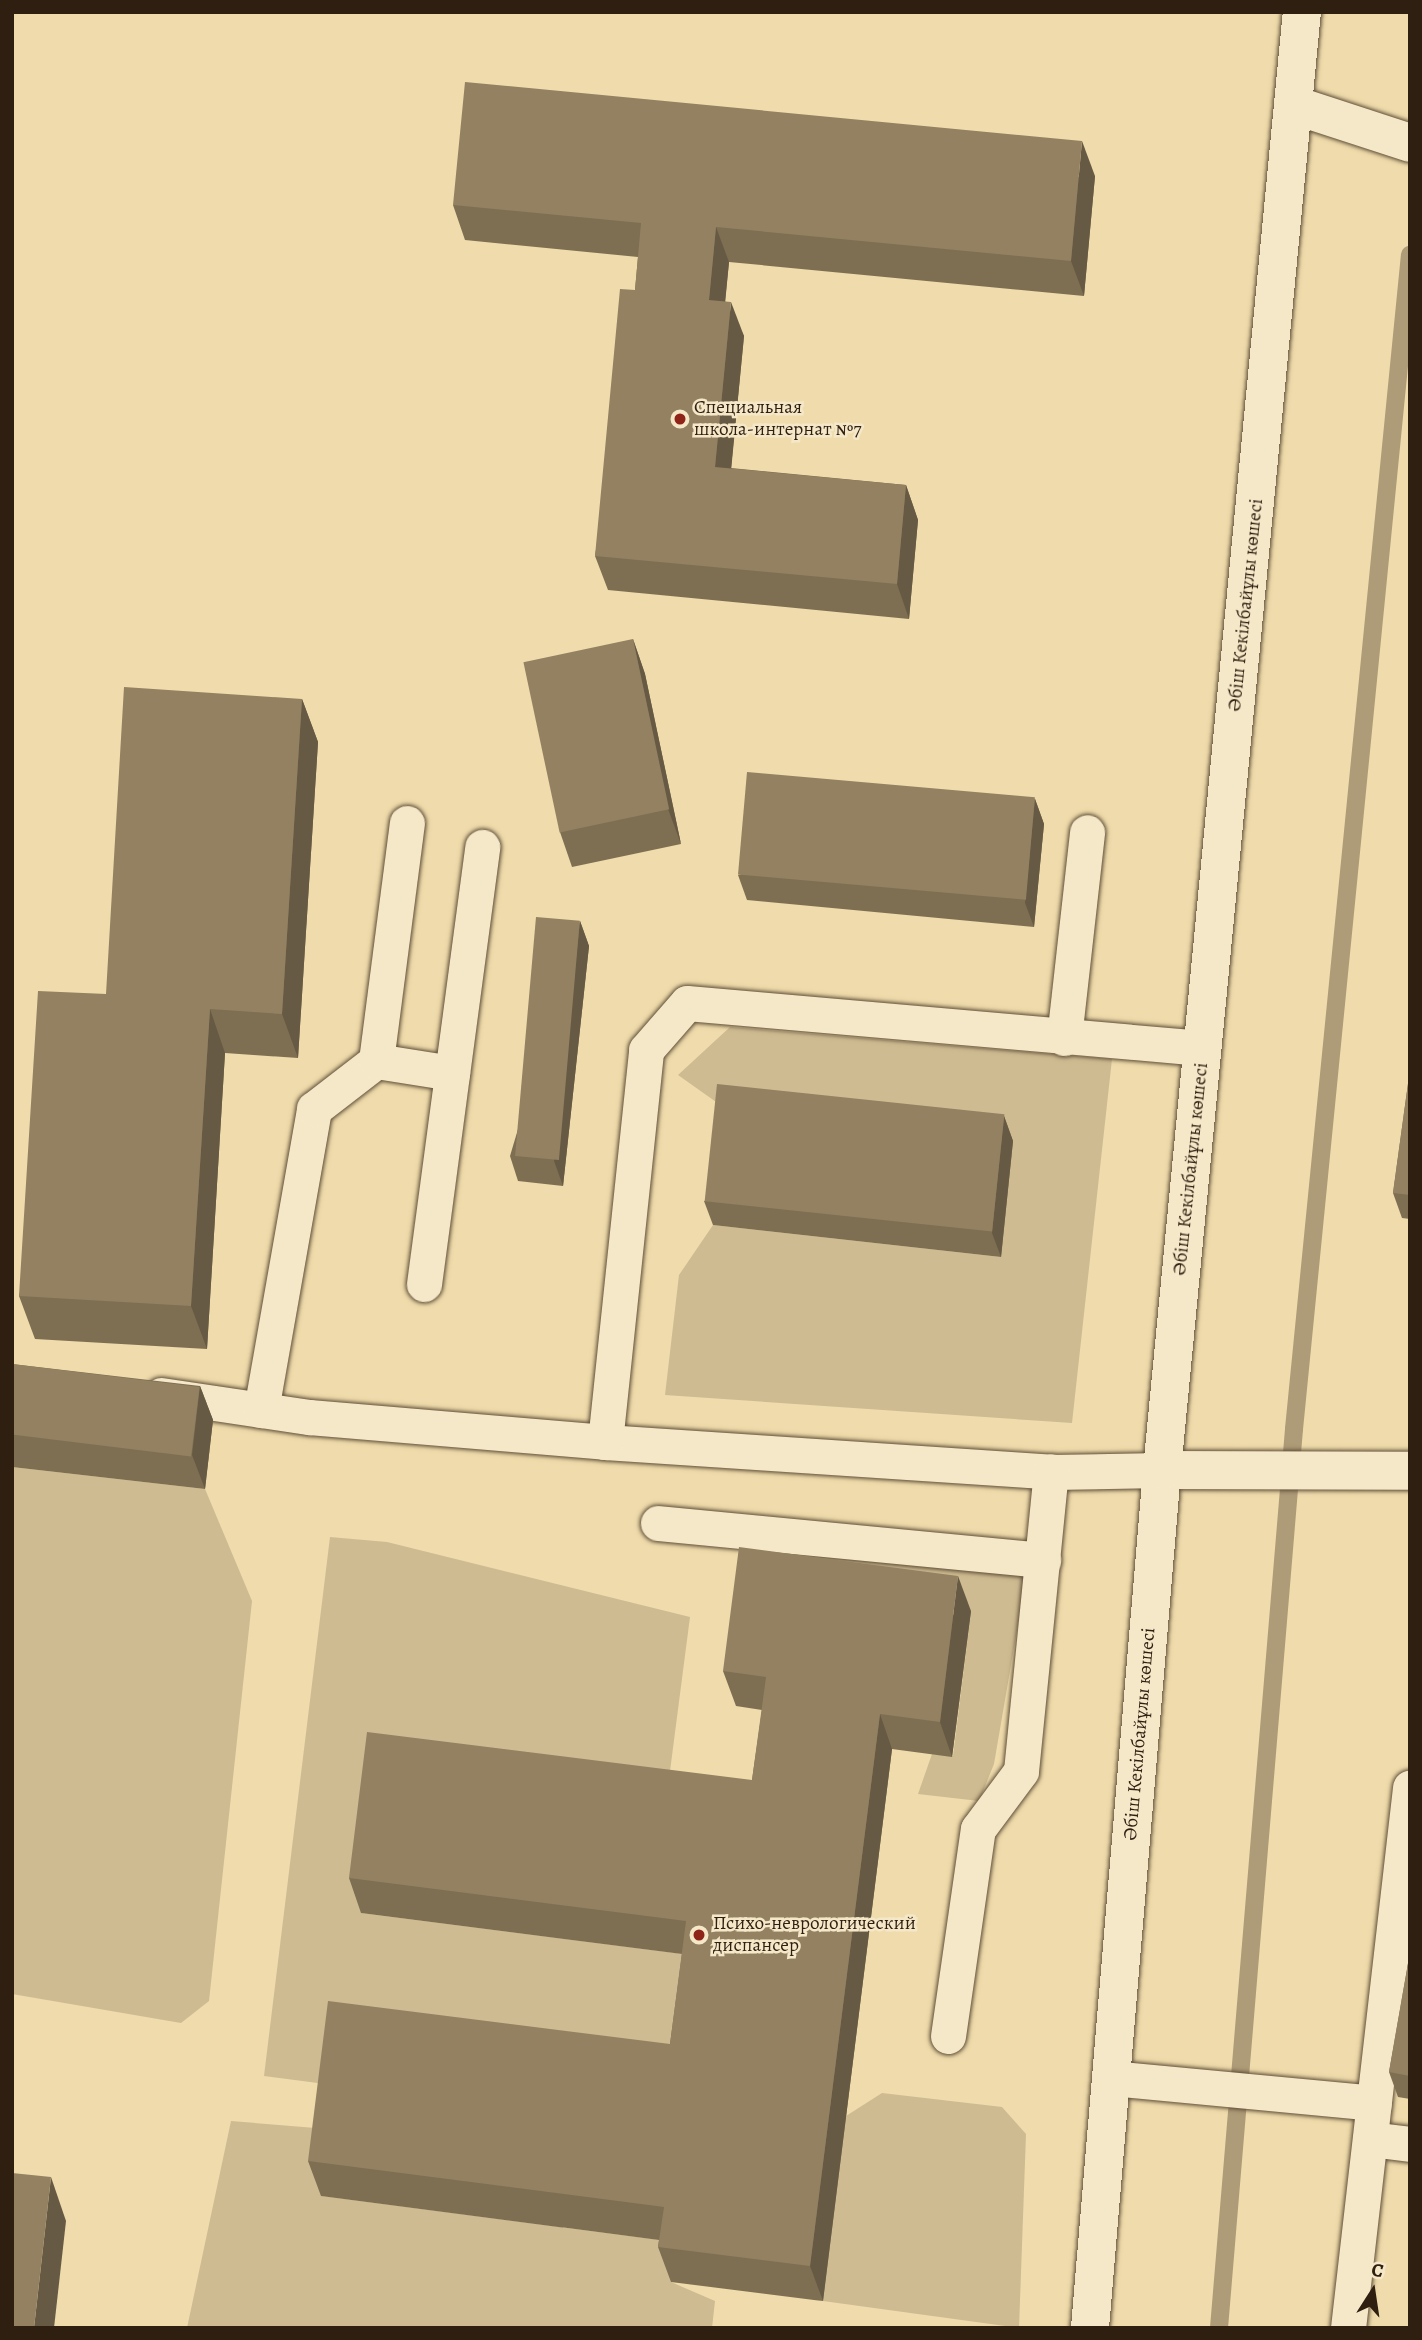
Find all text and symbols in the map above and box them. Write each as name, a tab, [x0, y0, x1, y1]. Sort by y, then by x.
place label: Специальная школа-интернат №7	[694, 397, 861, 441]
marker: Специальная школа-интернат №7	[672, 411, 688, 427]
street label: Әбіш Кекілбайұлы көшесі	[1223, 498, 1269, 712]
street label: Әбіш Кекілбайұлы көшесі	[1168, 1062, 1214, 1276]
street label: Әбіш Кекілбайұлы көшесі	[1119, 1627, 1161, 1841]
place label: Психо-неврологический диспансер	[713, 1913, 916, 1957]
marker: Психо-неврологический диспансер	[691, 1927, 707, 1943]
north arrow	[1338, 2256, 1408, 2326]
text: С	[1369, 2257, 1386, 2284]

